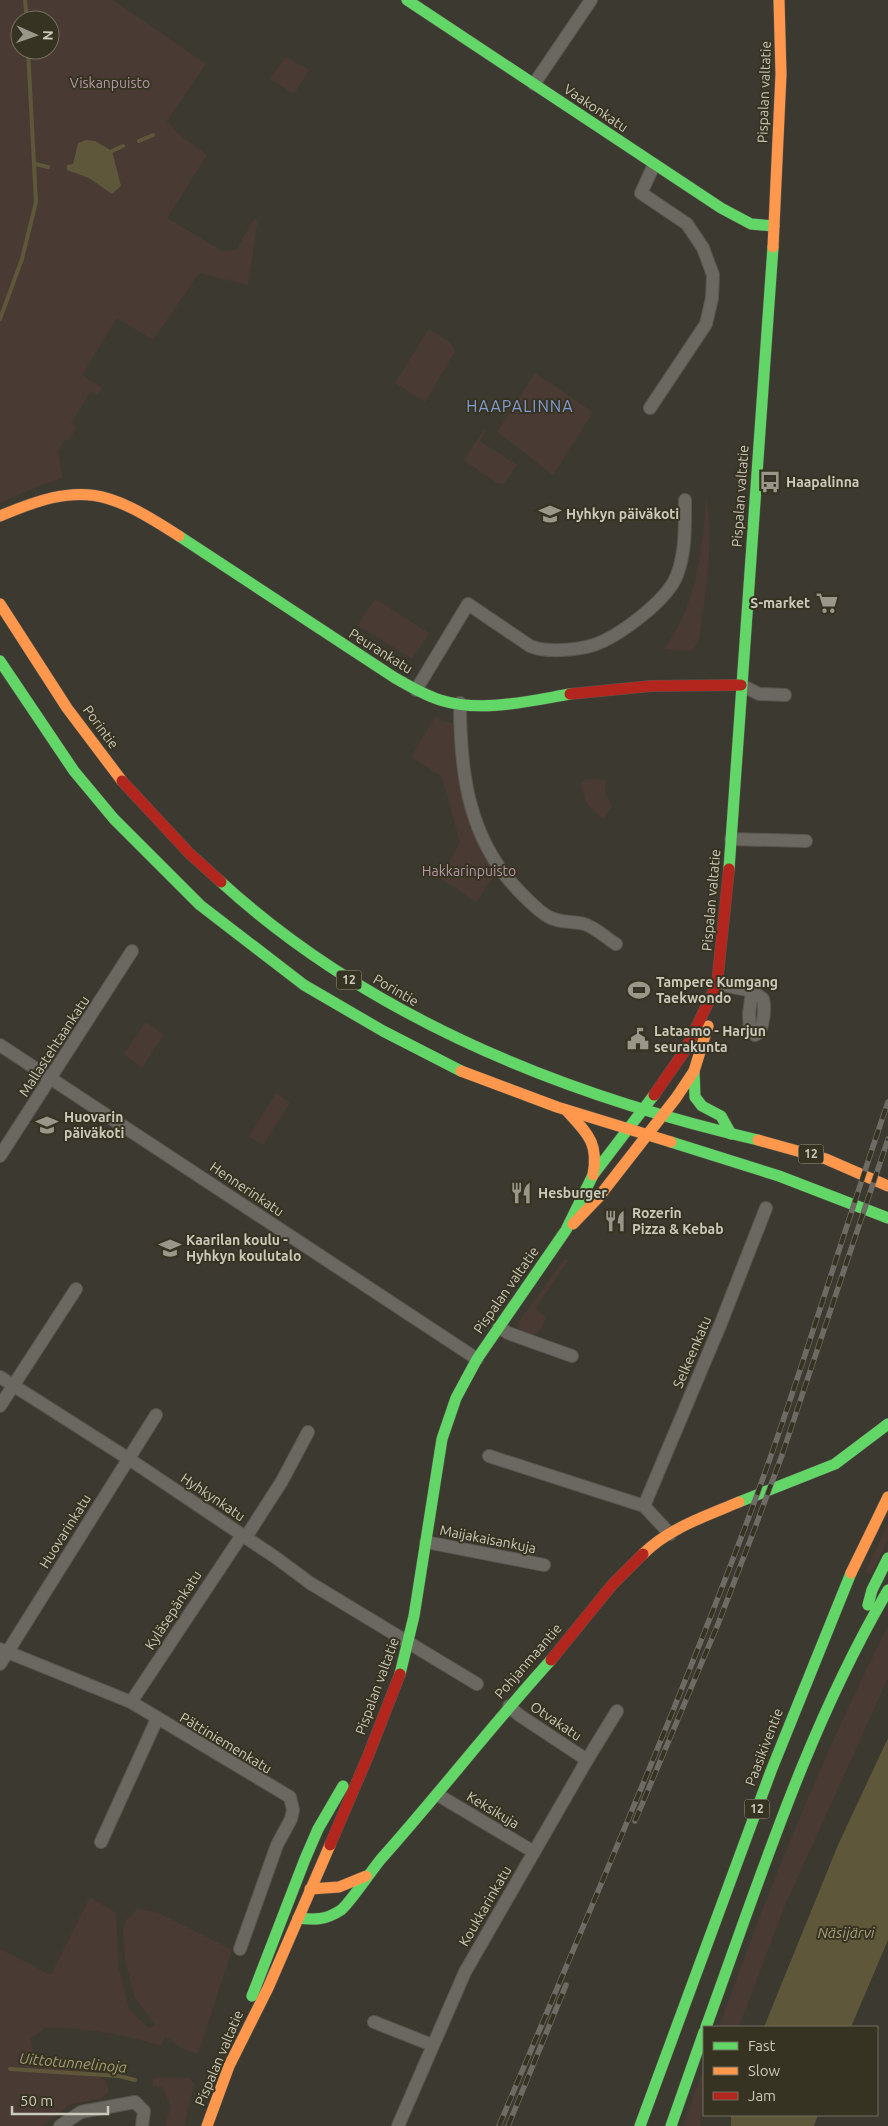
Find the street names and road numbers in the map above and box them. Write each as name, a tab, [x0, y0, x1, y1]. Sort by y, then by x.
street label: Pispalan valtatie	[754, 41, 774, 143]
street label: Vaakonkatu	[561, 81, 631, 135]
street label: Pispalan valtatie	[728, 444, 752, 548]
street label: Peurankatu	[346, 625, 416, 677]
street label: Porintie	[80, 702, 122, 752]
street label: Pispalan valtatie	[699, 848, 723, 952]
road number: 12	[336, 970, 362, 990]
street label: Porintie	[370, 971, 422, 1009]
street label: Mallastehtaankatu	[15, 993, 93, 1099]
road number: 12	[798, 1144, 824, 1164]
street label: Hennerinkatu	[207, 1158, 287, 1220]
street label: Pispalan valtatie	[470, 1244, 542, 1336]
street label: Selkeenkatu	[670, 1314, 714, 1390]
street label: Hyhkynkatu	[178, 1470, 248, 1524]
street label: Huovarinkatu	[36, 1491, 94, 1571]
street label: Maijakaisankuja	[438, 1522, 538, 1556]
street label: Kyläsepänkatu	[142, 1567, 204, 1653]
street label: Pohjanmaantie	[491, 1620, 565, 1702]
street label: Pispalan valtatie	[352, 1635, 402, 1737]
street label: Otvakatu	[527, 1698, 585, 1744]
street label: Paasikiventie	[742, 1706, 786, 1788]
street label: Pättiniemenkatu	[177, 1709, 275, 1777]
street label: Keksikuja	[464, 1788, 522, 1832]
road number: 12	[744, 1800, 770, 1818]
street label: Koukkarinkatu	[455, 1863, 515, 1949]
street label: Pispalan valtatie	[192, 2008, 246, 2108]

